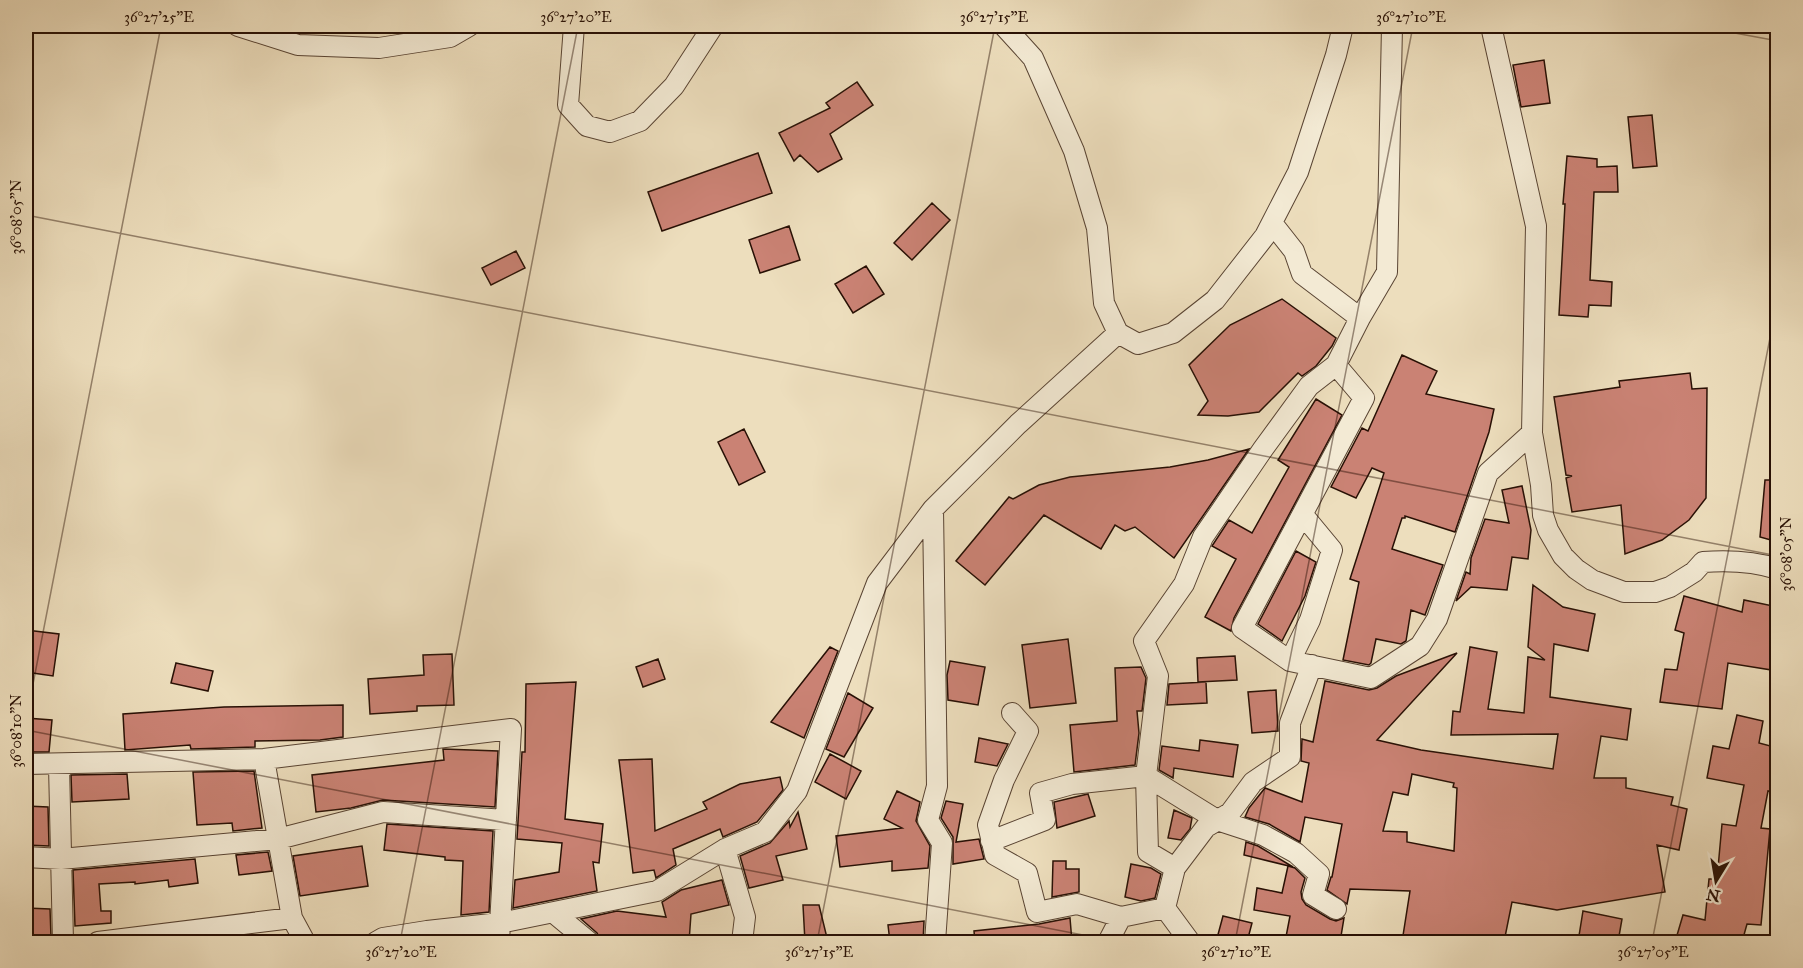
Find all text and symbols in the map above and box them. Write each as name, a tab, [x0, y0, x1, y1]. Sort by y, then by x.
text: 36°27'25"E	[124, 8, 194, 26]
text: 36°27'20"E	[540, 8, 612, 26]
text: 36°27'15"E	[960, 8, 1028, 26]
text: 36°27'10"E	[1376, 8, 1446, 26]
text: 36°08'05"N	[7, 179, 25, 254]
text: 36°08'05"N	[1777, 516, 1795, 591]
text: 36°08'10"N	[7, 694, 25, 768]
north arrow	[1686, 851, 1746, 911]
text: N	[1704, 885, 1722, 906]
text: 36°27'20"E	[365, 943, 437, 961]
text: 36°27'15"E	[785, 943, 853, 961]
text: 36°27'10"E	[1201, 943, 1271, 961]
text: 36°27'05"E	[1617, 943, 1689, 961]

